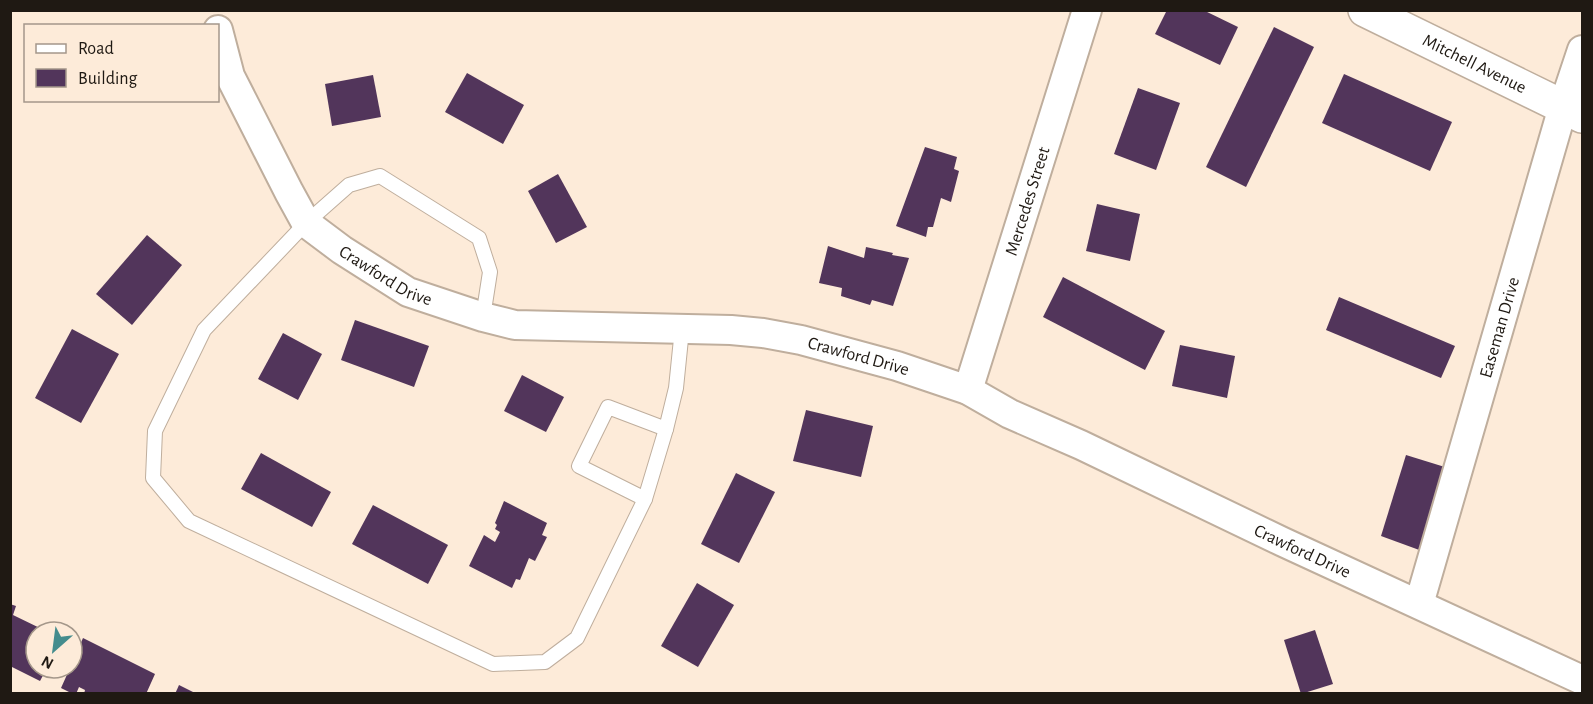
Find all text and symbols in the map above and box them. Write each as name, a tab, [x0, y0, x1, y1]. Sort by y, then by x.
legend	[24, 24, 219, 102]
street label: Mitchell Avenue	[1419, 32, 1529, 97]
text: Road	[78, 40, 114, 58]
text: Building	[78, 70, 138, 88]
street label: Mercedes Street	[1003, 145, 1054, 258]
street label: Crawford Drive	[336, 243, 434, 309]
street label: Easeman Drive	[1477, 275, 1523, 380]
street label: Crawford Drive	[806, 334, 911, 379]
street label: Crawford Drive	[1251, 522, 1353, 582]
north arrow	[24, 620, 84, 680]
text: N	[39, 653, 56, 672]

